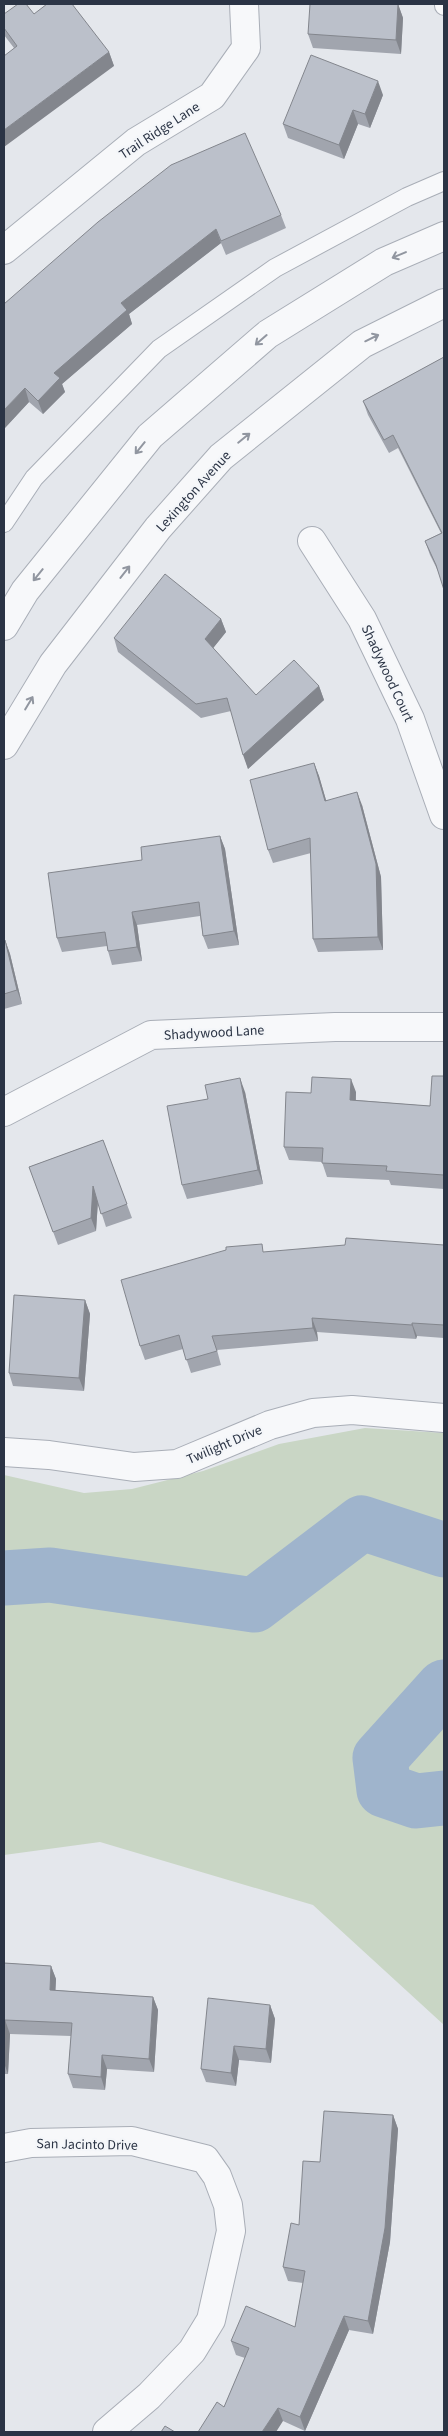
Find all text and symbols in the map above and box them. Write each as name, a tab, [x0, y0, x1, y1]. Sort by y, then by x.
street label: Trail Ridge Lane	[115, 97, 204, 164]
one-way arrow	[392, 251, 407, 261]
one-way arrow	[365, 333, 380, 343]
one-way arrow	[255, 334, 268, 346]
one-way arrow	[238, 433, 251, 444]
one-way arrow	[135, 441, 146, 454]
street label: Lexington Avenue	[152, 446, 236, 537]
one-way arrow	[119, 566, 130, 579]
one-way arrow	[33, 568, 44, 581]
street label: Shadywood Court	[356, 622, 418, 725]
one-way arrow	[25, 696, 35, 710]
street label: Shadywood Lane	[163, 1020, 265, 1046]
street label: Twilight Drive	[184, 1420, 265, 1470]
street label: San Jacinto Drive	[36, 2134, 138, 2156]

